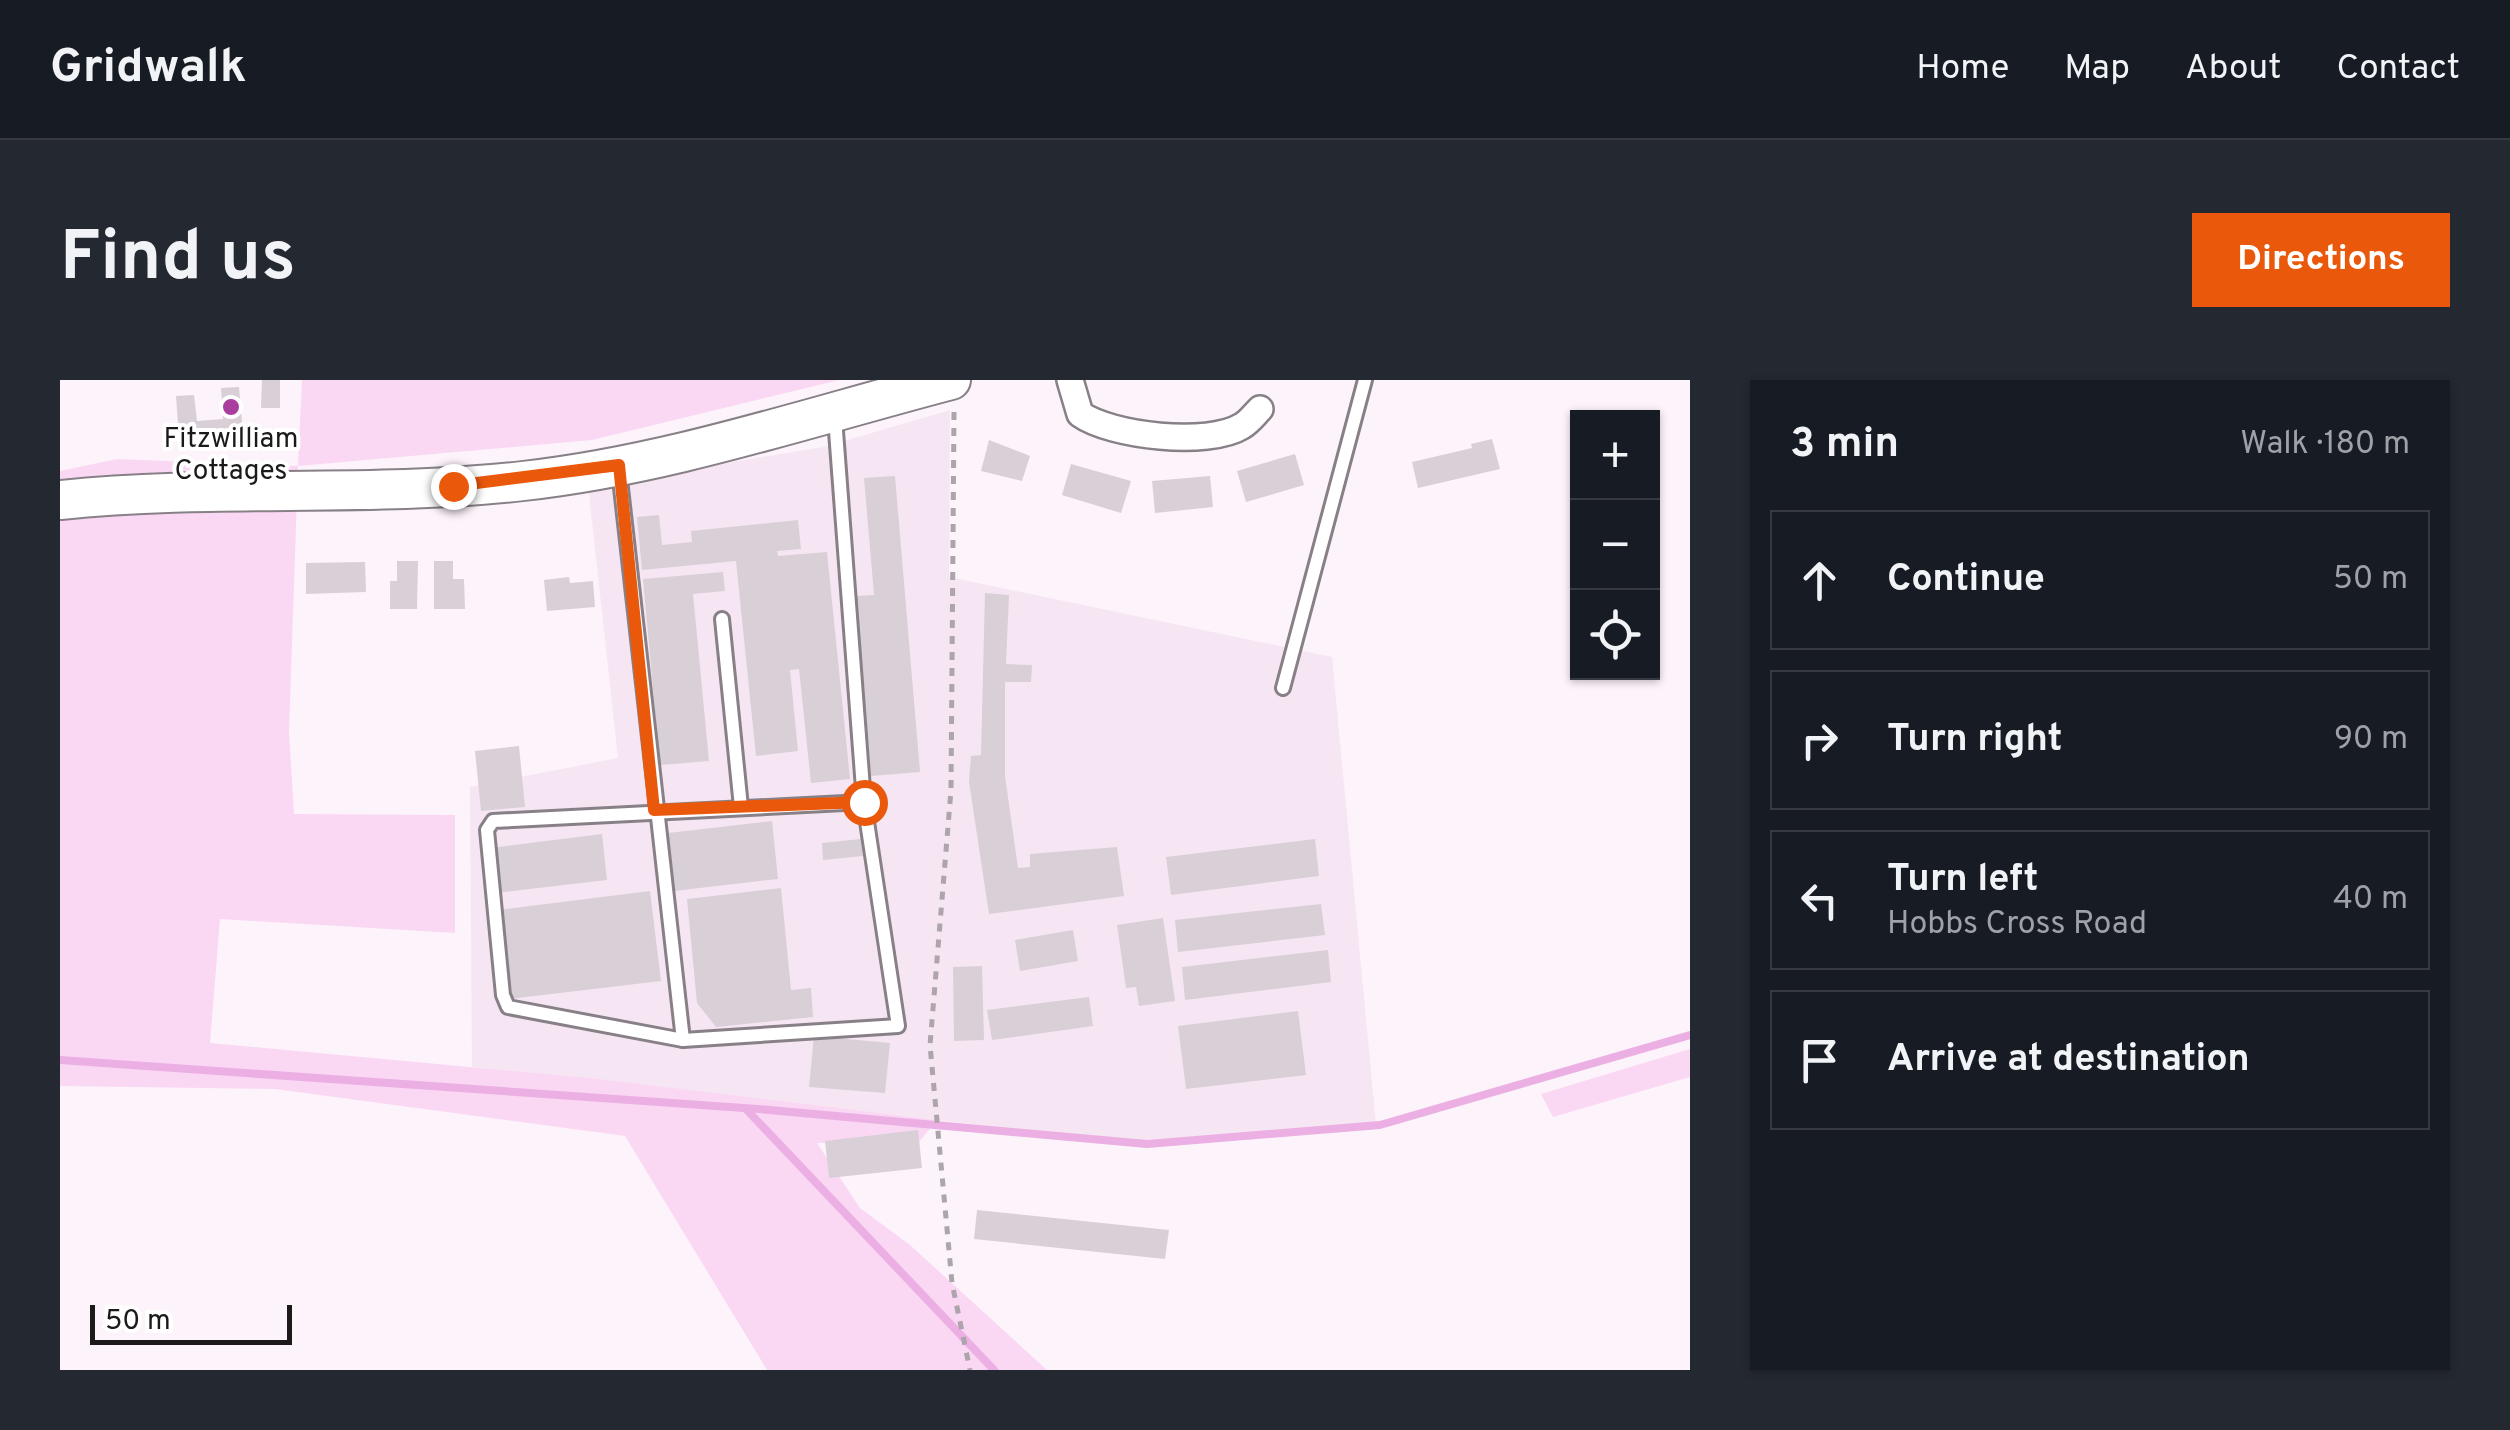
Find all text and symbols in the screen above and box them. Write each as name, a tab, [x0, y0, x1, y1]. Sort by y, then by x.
text: Gridwalk	[50, 39, 247, 99]
text: Home	[1916, 47, 2009, 91]
text: Map	[2064, 47, 2130, 91]
text: About	[2185, 47, 2281, 91]
text: Contact	[2336, 47, 2460, 91]
button: Directions	[2192, 213, 2450, 307]
text: Find us	[60, 216, 296, 305]
marker: Fitzwilliam Cottages	[220, 396, 242, 418]
map controls	[1570, 410, 1660, 680]
button: +	[1570, 410, 1660, 500]
text: 3 min	[1790, 419, 1899, 472]
place label: Fitzwilliam Cottages	[164, 422, 298, 490]
text: Walk · 180 m	[2240, 425, 2410, 465]
route end	[431, 464, 477, 510]
button: −	[1570, 500, 1660, 590]
icon: ahead	[1792, 553, 1847, 608]
text: Continue	[1887, 556, 2045, 605]
text: 50 m	[2333, 560, 2408, 600]
button: locate	[1570, 590, 1660, 680]
icon: right	[1792, 713, 1847, 768]
text: Turn right	[1887, 716, 2062, 765]
text: 90 m	[2334, 720, 2408, 760]
route start	[842, 780, 888, 826]
text: Turn left	[1887, 856, 2039, 905]
icon: left	[1792, 873, 1847, 928]
text: 40 m	[2333, 880, 2408, 920]
text: Hobbs Cross Road	[1887, 905, 2147, 945]
icon: arrive	[1792, 1033, 1847, 1088]
text: Arrive at destination	[1887, 1036, 2250, 1085]
scale bar	[90, 1300, 292, 1344]
text: 50 m	[105, 1304, 171, 1340]

